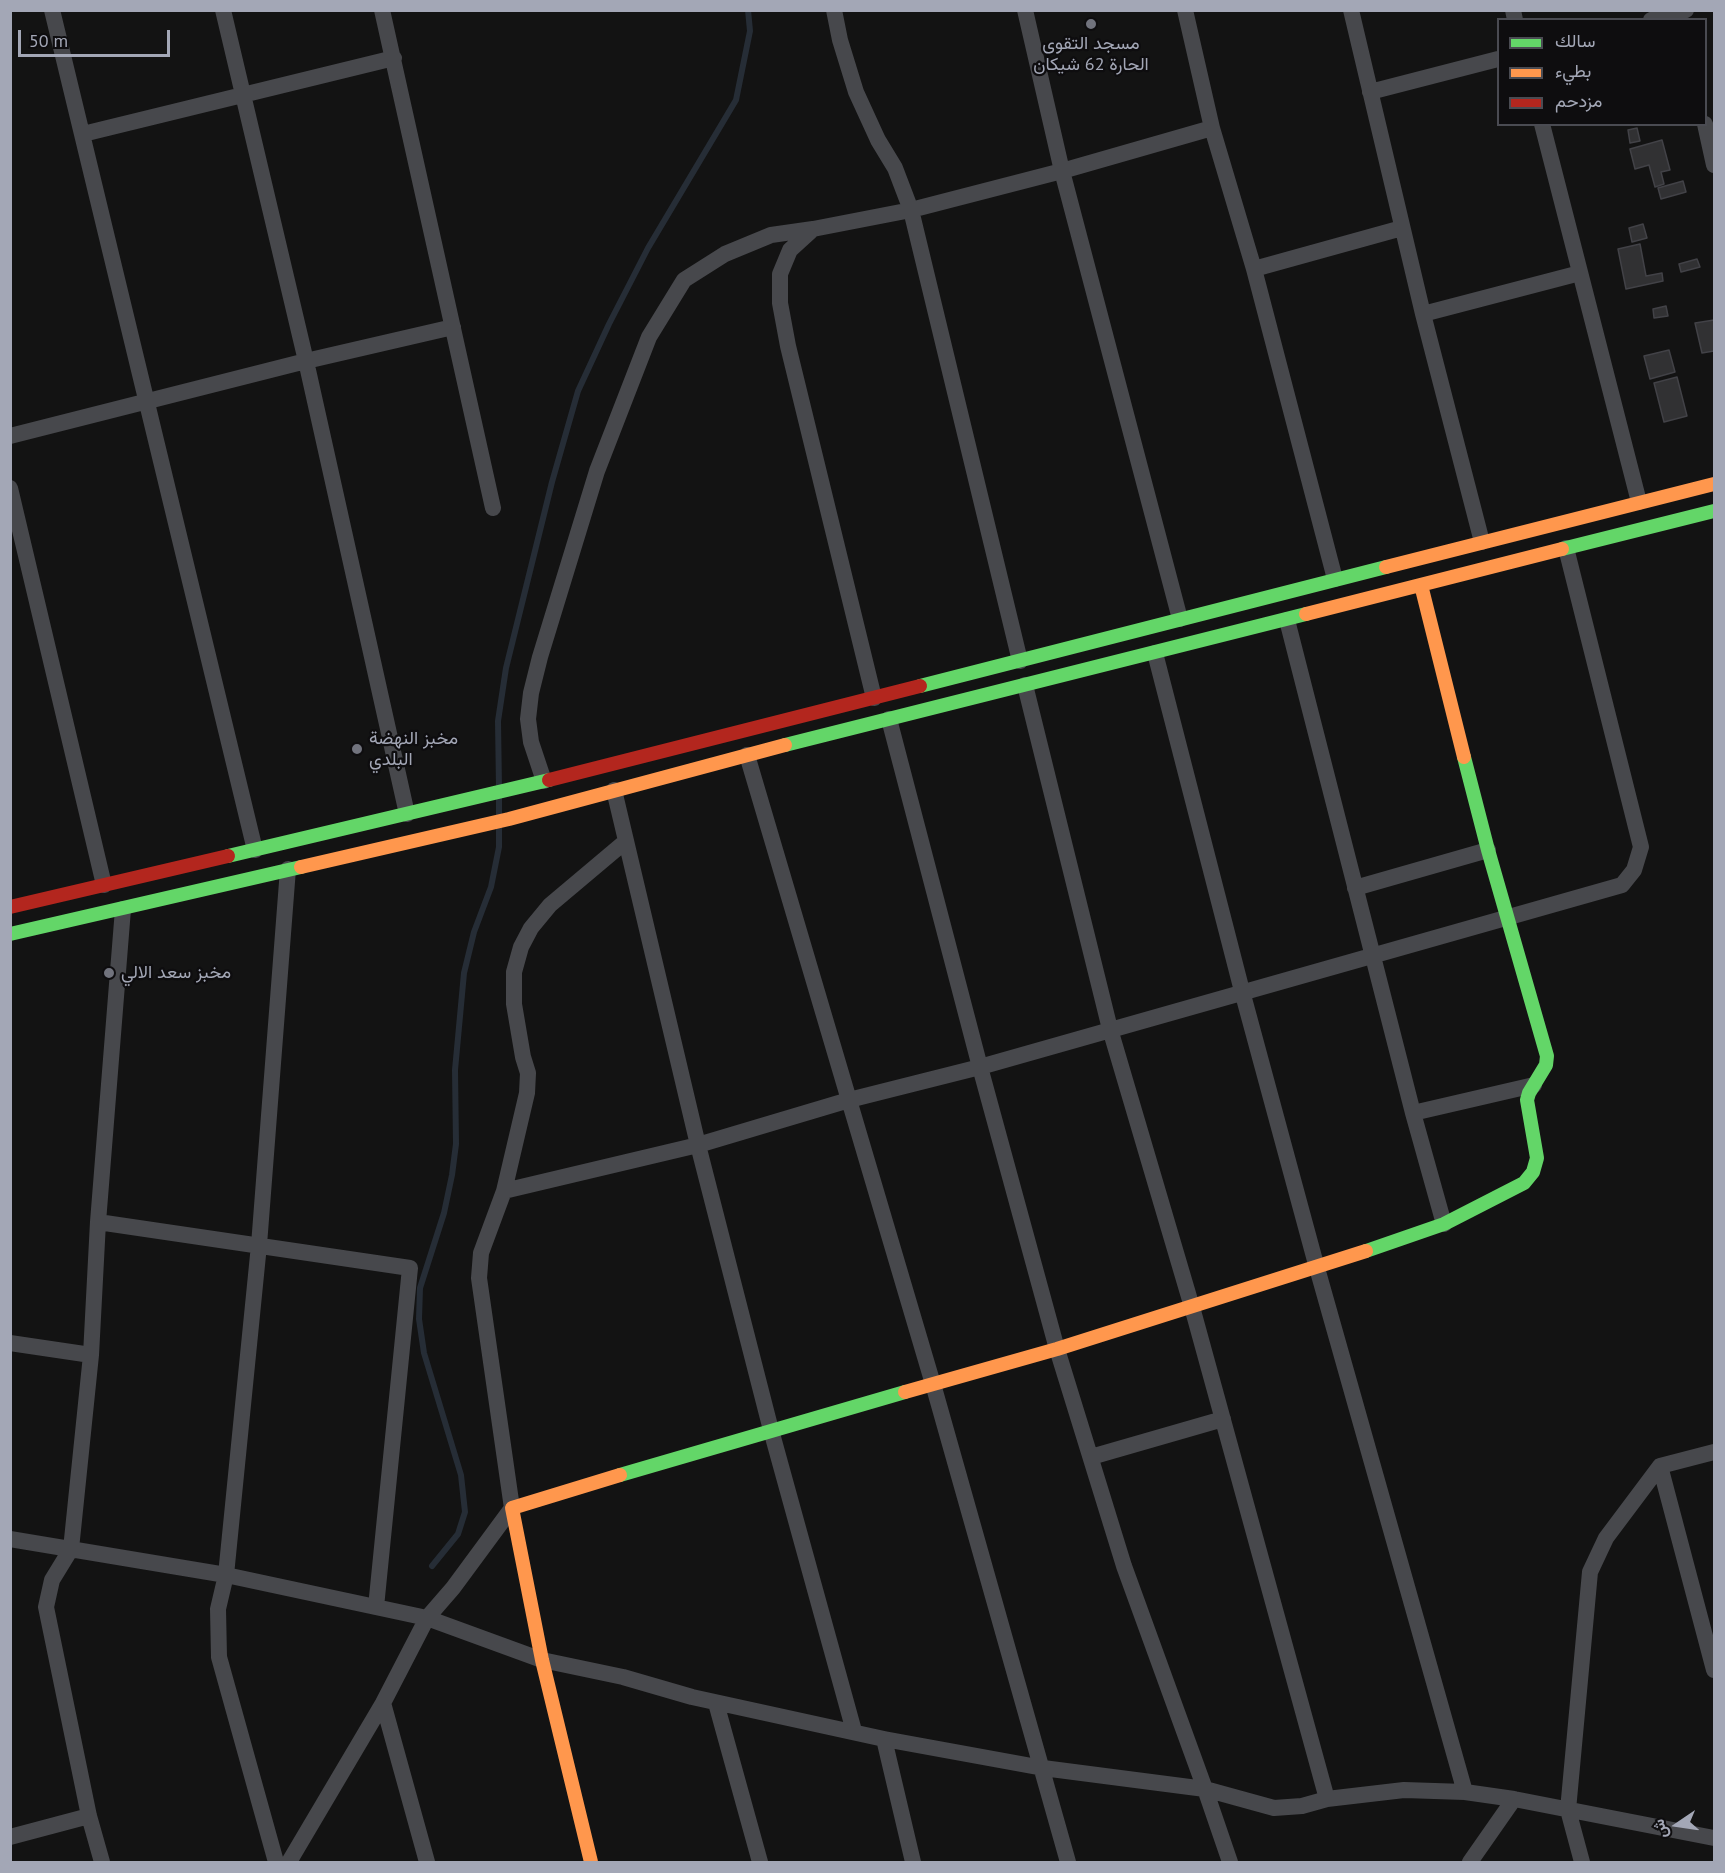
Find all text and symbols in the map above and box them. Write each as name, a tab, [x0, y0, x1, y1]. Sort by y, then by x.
marker: مسجد التقوى الحارة 62 شيكان	[1084, 17, 1098, 31]
scale bar	[21, 18, 172, 56]
legend	[1497, 18, 1707, 126]
text: 50 m	[29, 29, 68, 52]
text: سالك	[1555, 29, 1595, 52]
place label: مسجد التقوى الحارة 62 شيكان	[1033, 33, 1149, 76]
text: بطيء	[1555, 59, 1591, 82]
text: مزدحم	[1555, 89, 1602, 112]
place label: مخبز النهضة البلدي	[369, 728, 458, 771]
marker: مخبز النهضة البلدي	[350, 742, 364, 756]
place label: مخبز سعد الالي	[121, 962, 231, 984]
marker: مخبز سعد الالي	[102, 966, 116, 980]
north arrow	[1647, 1795, 1707, 1855]
text: ش	[1648, 1817, 1671, 1841]

